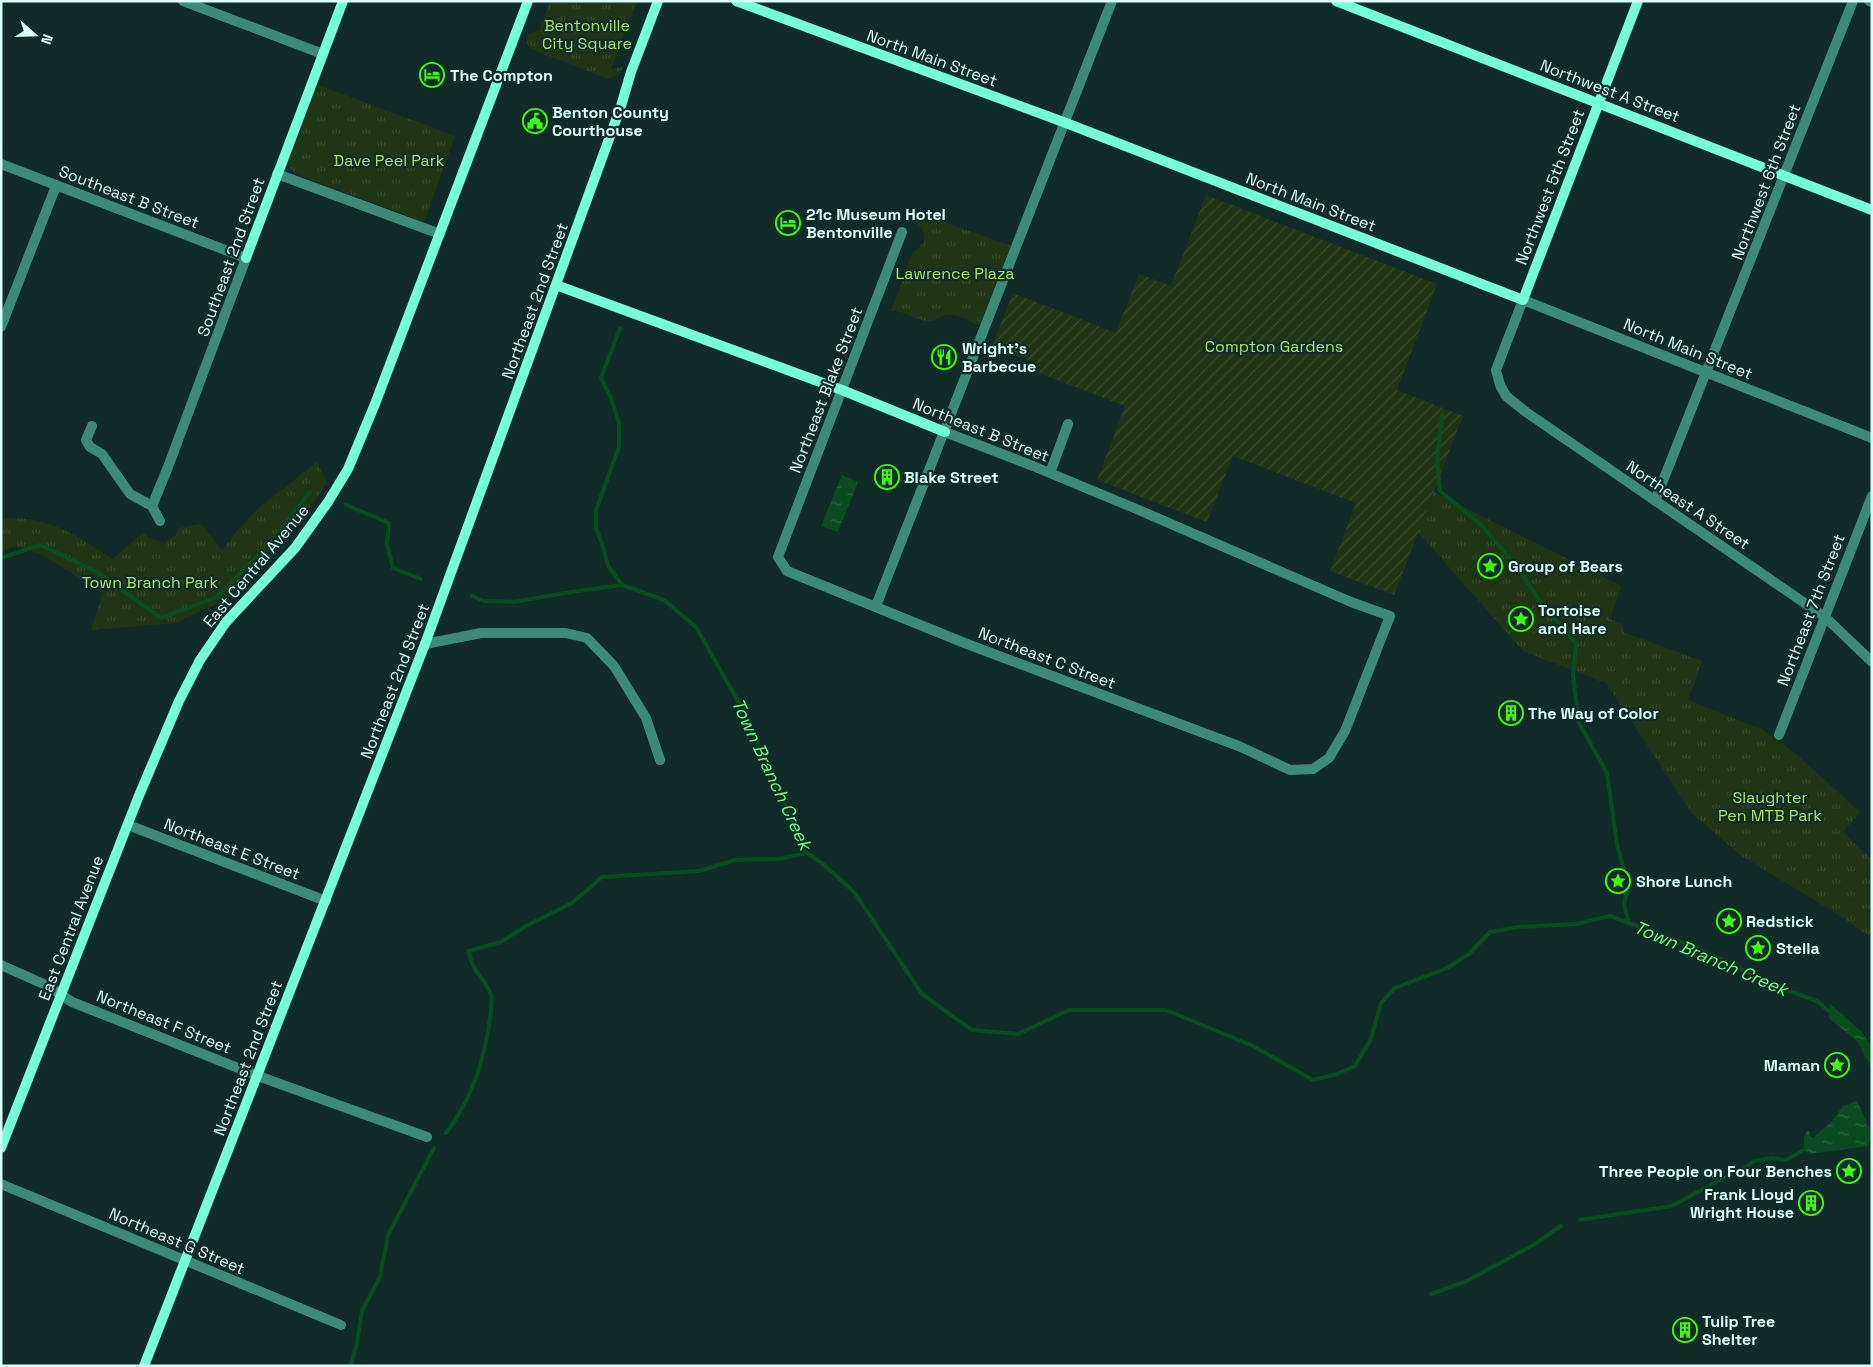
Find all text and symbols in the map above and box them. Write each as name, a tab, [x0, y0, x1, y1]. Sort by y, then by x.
north arrow	[10, 10, 60, 60]
park label: Bentonville City Square	[542, 15, 632, 54]
street label: North Main Street	[864, 25, 1000, 91]
text: N	[37, 32, 57, 47]
street label: Northwest A Street	[1537, 55, 1683, 127]
hotel icon: The Compton	[419, 62, 445, 88]
place label: The Compton	[450, 65, 553, 86]
street label: Northwest 6th Street	[1727, 101, 1805, 263]
place label: Benton County Courthouse	[552, 102, 669, 141]
street label: Northwest 5th Street	[1511, 106, 1589, 268]
public building icon: Benton County Courthouse	[522, 108, 548, 134]
park label: Dave Peel Park	[334, 150, 445, 171]
street label: Southeast B Street	[56, 161, 202, 233]
street label: North Main Street	[1243, 168, 1379, 236]
street label: Southeast 2nd Street	[192, 175, 270, 339]
place label: 21c Museum Hotel Bentonville	[806, 204, 946, 243]
hotel icon: 21c Museum Hotel Bentonville	[775, 210, 801, 236]
street label: Northeast 2nd Street	[497, 220, 573, 382]
park label: Lawrence Plaza	[896, 263, 1015, 284]
street label: Northeast Blake Street	[785, 304, 867, 476]
street label: North Main Street	[1620, 313, 1756, 385]
park label: Compton Gardens	[1205, 336, 1343, 357]
place label: Wright's Barbecue	[962, 338, 1036, 377]
restaurant icon: Wright's Barbecue	[931, 344, 957, 370]
street label: Northeast B Street	[910, 393, 1052, 467]
street label: Northeast A Street	[1622, 456, 1754, 554]
building icon: Blake Street	[874, 464, 900, 490]
place label: Blake Street	[904, 467, 999, 488]
street label: East Central Avenue	[199, 500, 313, 632]
street label: Northeast 7th Street	[1772, 531, 1850, 689]
place icon: Group of Bears	[1477, 553, 1503, 579]
place label: Group of Bears	[1508, 556, 1623, 577]
park label: Town Branch Park	[82, 572, 219, 593]
street label: Northeast 2nd Street	[356, 600, 434, 762]
place label: Tortoise and Hare	[1538, 600, 1606, 639]
place icon: Tortoise and Hare	[1508, 606, 1534, 632]
street label: Northeast C Street	[975, 622, 1119, 694]
water label: Town Branch Creek	[727, 694, 818, 856]
building icon: The Way of Color	[1498, 700, 1524, 726]
place label: The Way of Color	[1528, 703, 1659, 724]
park label: Slaughter Pen MTB Park	[1718, 787, 1822, 826]
street label: Northeast E Street	[161, 813, 303, 885]
street label: East Central Avenue	[34, 852, 108, 1004]
place icon: Shore Lunch	[1605, 868, 1631, 894]
place label: Shore Lunch	[1636, 871, 1732, 892]
place icon: Redstick	[1716, 908, 1742, 934]
place label: Redstick	[1746, 911, 1814, 932]
water label: Town Branch Creek	[1631, 915, 1794, 1002]
place icon: Stella	[1745, 935, 1771, 961]
place label: Stella	[1776, 938, 1820, 959]
street label: Northeast 2nd Street	[209, 977, 287, 1139]
street label: Northeast F Street	[93, 985, 235, 1059]
place icon: Maman	[1824, 1052, 1850, 1078]
place label: Maman	[1764, 1055, 1820, 1076]
place icon: Three People on Four Benches	[1836, 1158, 1862, 1184]
place label: Three People on Four Benches	[1599, 1161, 1832, 1182]
place label: Frank Lloyd Wright House	[1690, 1184, 1794, 1223]
building icon: Frank Lloyd Wright House	[1798, 1190, 1824, 1216]
street label: Northeast G Street	[106, 1203, 248, 1279]
place label: Tulip Tree Shelter	[1702, 1311, 1775, 1350]
building icon: Tulip Tree Shelter	[1672, 1317, 1698, 1343]

